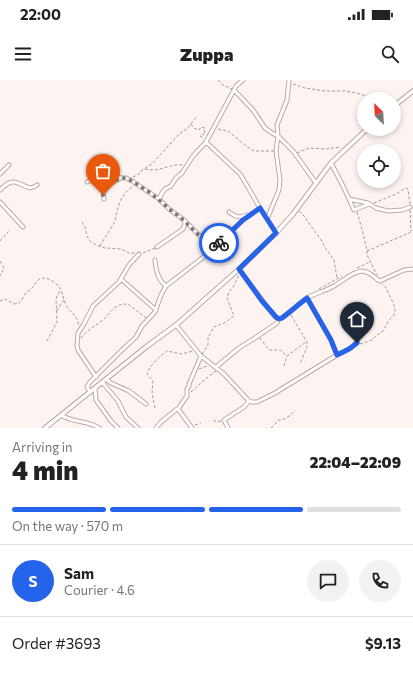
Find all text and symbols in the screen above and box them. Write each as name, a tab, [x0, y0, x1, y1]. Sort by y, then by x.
text: 22:00	[20, 5, 61, 23]
icon: menu	[12, 43, 34, 65]
text: Zuppa	[180, 43, 233, 65]
icon: search	[379, 43, 401, 65]
north arrow	[357, 92, 401, 136]
map controls	[357, 92, 401, 188]
button: locate	[357, 144, 401, 188]
pin	[86, 154, 120, 195]
icon: bag	[92, 160, 114, 182]
courier	[199, 223, 239, 263]
icon: bike	[208, 232, 230, 254]
pin	[340, 302, 374, 343]
icon: home	[346, 308, 368, 330]
text: Arriving in	[12, 439, 72, 455]
text: 22:04–22:09	[310, 453, 401, 471]
text: 4 min	[12, 454, 78, 485]
text: On the way · 570 m	[12, 518, 123, 534]
button: chat	[307, 560, 349, 602]
button: phone	[359, 560, 401, 602]
text: Sam	[64, 564, 94, 582]
text: S	[28, 572, 38, 590]
text: Courier · 4.6	[64, 582, 135, 598]
text: Order #3693	[12, 634, 101, 652]
text: $9.13	[365, 634, 401, 652]

